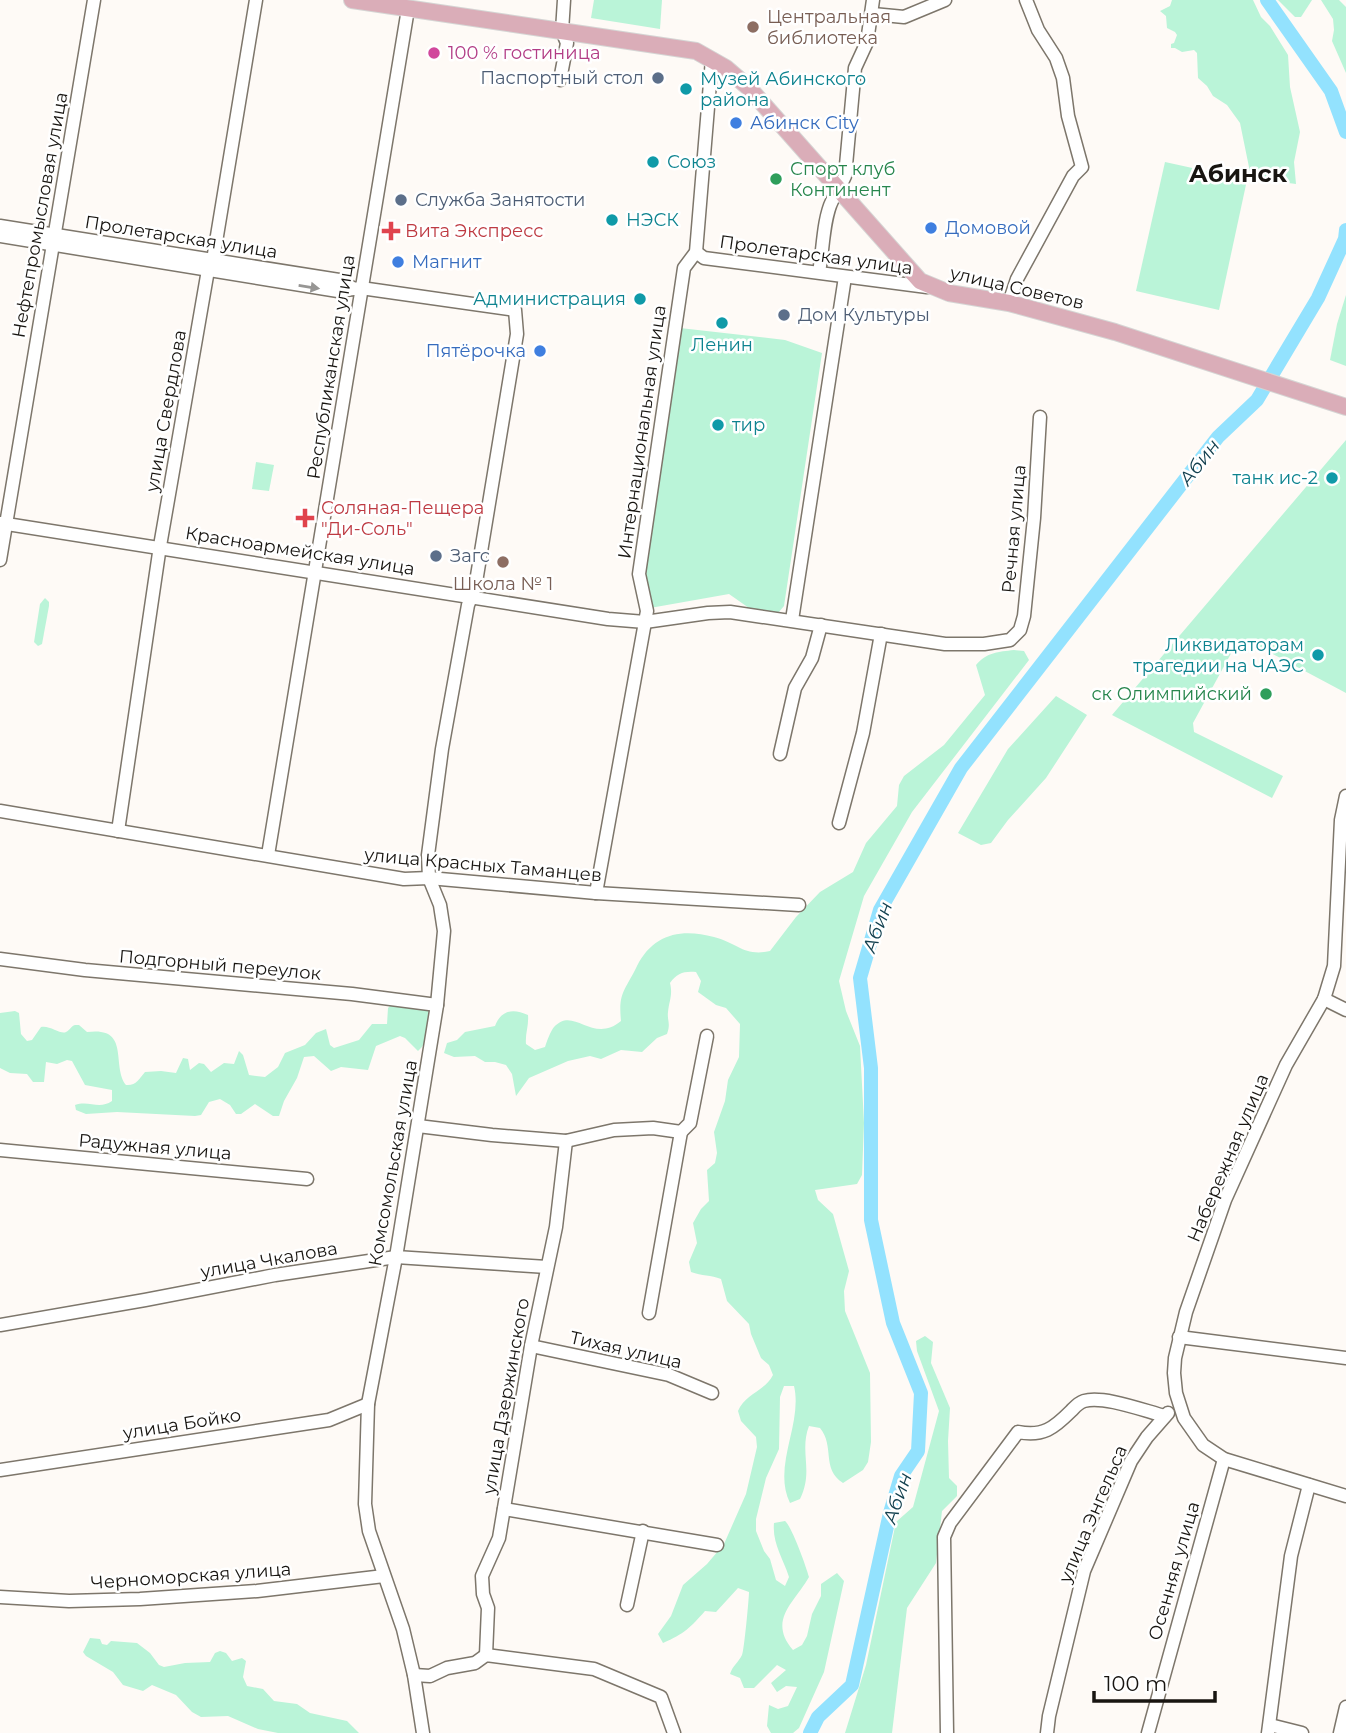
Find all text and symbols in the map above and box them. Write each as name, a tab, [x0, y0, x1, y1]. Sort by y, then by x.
place label: Центральная библиотека	[767, 6, 891, 49]
marker: Центральная библиотека	[745, 19, 761, 35]
place label: 100 % гостиница	[448, 42, 600, 64]
marker: 100 % гостиница	[426, 45, 442, 61]
place label: Паспортный стол	[480, 67, 644, 89]
place label: Музей Абинского района	[700, 68, 866, 111]
marker: Паспортный стол	[650, 70, 666, 86]
marker: Музей Абинского района	[678, 81, 694, 97]
street label: Нефтепромысловая улица	[8, 90, 72, 340]
place label: Абинск City	[750, 112, 859, 134]
marker: Абинск City	[728, 115, 744, 131]
place label: Союз	[667, 151, 716, 173]
marker: Союз	[645, 154, 661, 170]
place label: Спорт клуб Континент	[790, 158, 895, 201]
district label: Абинск	[1189, 159, 1288, 188]
marker: Спорт клуб Континент	[768, 171, 784, 187]
place label: Служба Занятости	[415, 189, 585, 211]
marker: Служба Занятости	[393, 192, 409, 208]
place label: НЭСК	[626, 209, 679, 231]
street label: Пролетарская улица	[83, 211, 279, 263]
marker: НЭСК	[604, 212, 620, 228]
place label: Домовой	[945, 217, 1031, 239]
place label: Вита Экспресс	[405, 220, 543, 242]
marker: Домовой	[923, 220, 939, 236]
marker: Вита Экспресс	[383, 223, 399, 239]
street label: Пролетарская улица	[718, 231, 914, 279]
place label: Магнит	[412, 251, 482, 273]
street label: Республиканская улица	[302, 253, 360, 481]
marker: Магнит	[390, 254, 406, 270]
street label: улица Советов	[947, 262, 1086, 314]
one-way arrow	[298, 282, 320, 293]
place label: Администрация	[473, 288, 626, 310]
marker: Администрация	[632, 291, 648, 307]
street label: Интернациональная улица	[613, 304, 671, 560]
place label: Дом Культуры	[798, 304, 930, 326]
marker: Дом Культуры	[776, 307, 792, 323]
marker: Ленин	[714, 315, 730, 331]
street label: улица Свердлова	[141, 328, 191, 495]
place label: Ленин	[691, 334, 753, 356]
place label: Пятёрочка	[426, 340, 526, 362]
marker: Пятёрочка	[532, 343, 548, 359]
place label: тир	[732, 414, 765, 436]
marker: тир	[710, 417, 726, 433]
water label: Абин	[1174, 435, 1225, 491]
street label: Речная улица	[997, 464, 1031, 594]
place label: танк ис-2	[1232, 467, 1318, 489]
marker: танк ис-2	[1324, 470, 1340, 486]
place label: Соляная-Пещера "Ди-Соль"	[321, 497, 484, 540]
marker: Соляная-Пещера "Ди-Соль"	[295, 508, 315, 528]
street label: Красноармейская улица	[184, 522, 416, 580]
place label: Загс	[450, 545, 490, 567]
marker: Загс	[428, 548, 444, 564]
marker: Школа № 1	[495, 554, 511, 570]
place label: Школа № 1	[453, 573, 553, 595]
place label: Ликвидаторам трагедии на ЧАЭС	[1133, 634, 1304, 677]
marker: Ликвидаторам трагедии на ЧАЭС	[1310, 647, 1326, 663]
place label: ск Олимпийский	[1091, 683, 1252, 705]
marker: ск Олимпийский	[1258, 686, 1274, 702]
street label: улица Красных Таманцев	[362, 844, 603, 886]
water label: Абин	[857, 899, 897, 957]
street label: Подгорный переулок	[118, 945, 322, 985]
street label: Комсомольская улица	[364, 1058, 422, 1268]
street label: Набережная улица	[1183, 1070, 1273, 1246]
street label: Радужная улица	[77, 1129, 233, 1165]
street label: улица Чкалова	[198, 1237, 339, 1283]
street label: улица Дзержинского	[478, 1296, 534, 1497]
street label: Тихая улица	[568, 1326, 684, 1374]
street label: улица Бойко	[120, 1404, 243, 1444]
street label: улица Энгельса	[1054, 1442, 1132, 1587]
water label: Абин	[878, 1470, 917, 1528]
street label: Осенняя улица	[1144, 1499, 1204, 1643]
street label: Черноморская улица	[90, 1558, 292, 1594]
scale bar	[1094, 1660, 1215, 1704]
text: 100 m	[1104, 1671, 1167, 1696]

